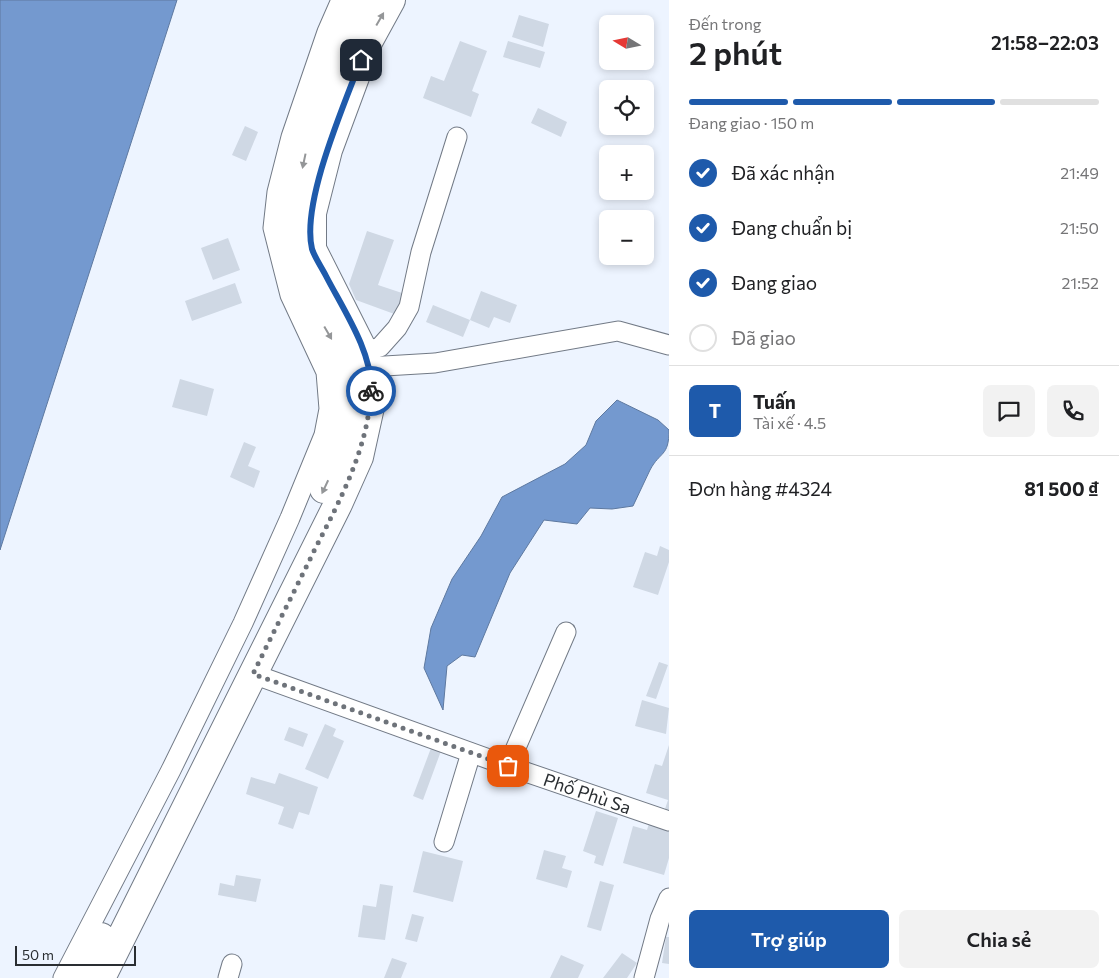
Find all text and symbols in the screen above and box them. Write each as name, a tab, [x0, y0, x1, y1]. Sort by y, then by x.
one-way arrow	[376, 12, 385, 26]
text: Đến trong	[689, 14, 762, 33]
north arrow	[599, 15, 654, 70]
map controls	[599, 15, 654, 265]
text: 21:58–22:03	[991, 31, 1099, 54]
text: 2 phút	[689, 32, 782, 72]
pin	[340, 39, 382, 81]
icon: home	[347, 46, 375, 74]
button: locate	[599, 80, 654, 135]
text: Đang giao · 150 m	[689, 113, 814, 132]
button: +	[599, 145, 654, 200]
one-way arrow	[300, 153, 308, 168]
icon: check	[689, 159, 717, 187]
text: Đã xác nhận	[732, 161, 835, 184]
text: 21:49	[1060, 163, 1099, 182]
button: −	[599, 210, 654, 265]
icon: check	[689, 214, 717, 242]
text: Đang chuẩn bị	[732, 216, 852, 239]
text: 21:50	[1060, 218, 1099, 237]
icon: check	[689, 269, 717, 297]
text: Đang giao	[732, 271, 817, 294]
text: 21:52	[1061, 273, 1099, 292]
one-way arrow	[324, 325, 332, 340]
text: Đã giao	[732, 326, 796, 349]
courier	[346, 366, 396, 416]
icon: bike	[357, 377, 385, 405]
button: chat	[983, 385, 1035, 437]
button: phone	[1047, 385, 1099, 437]
text: Tuấn	[753, 390, 796, 413]
text: T	[709, 399, 721, 422]
text: Tài xế · 4.5	[753, 413, 826, 432]
text: Đơn hàng #4324	[689, 477, 832, 500]
text: 81 500 ₫	[1024, 477, 1099, 500]
one-way arrow	[321, 480, 329, 494]
pin	[487, 745, 529, 787]
icon: bag	[494, 752, 522, 780]
street label: Phố Phù Sa	[541, 768, 634, 818]
button: Trợ giúp	[689, 910, 889, 968]
button: Chia sẻ	[899, 910, 1099, 968]
scale bar	[15, 943, 136, 966]
text: 50 m	[22, 946, 54, 963]

